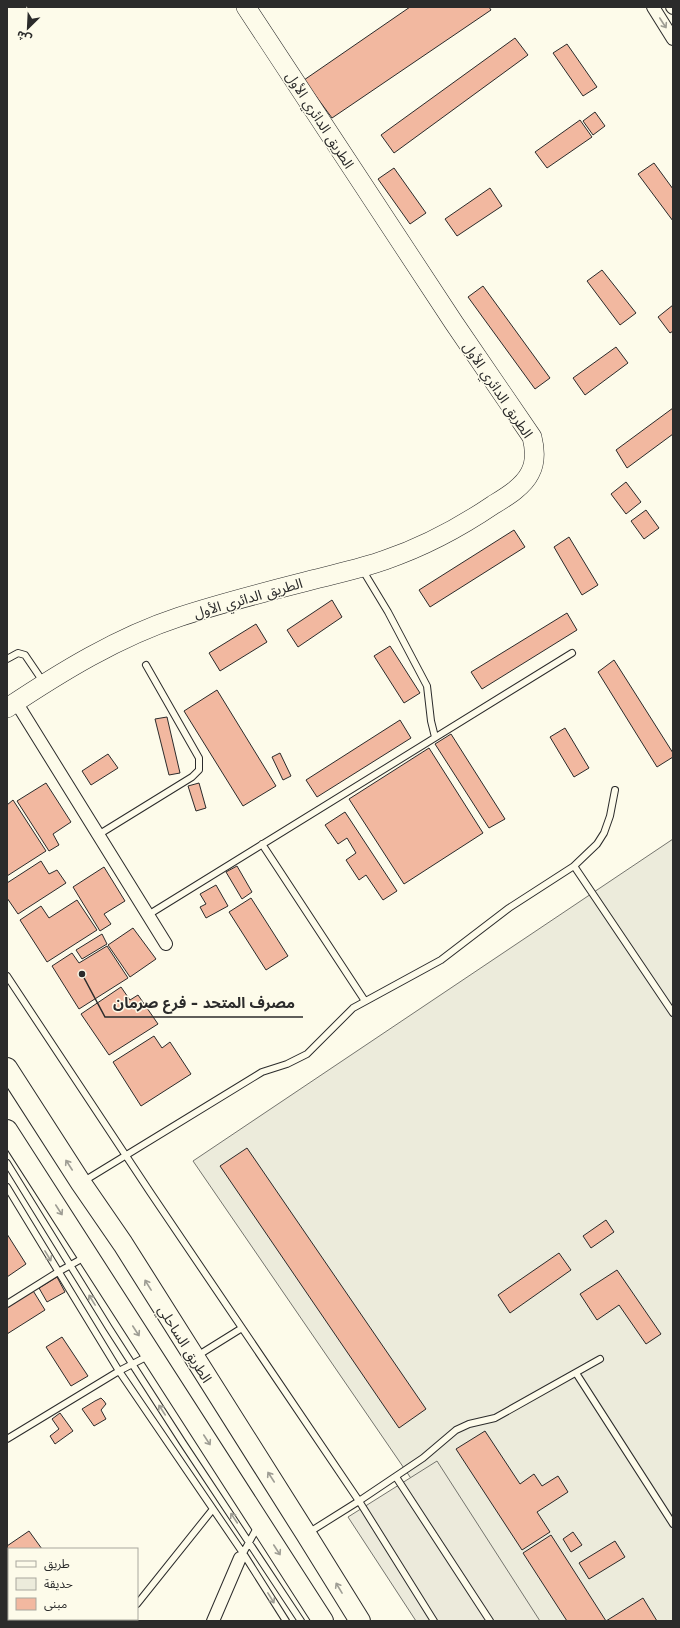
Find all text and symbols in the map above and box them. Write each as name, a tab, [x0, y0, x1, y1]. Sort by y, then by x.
north arrow	[8, 8, 48, 48]
one-way arrow	[659, 17, 667, 28]
text: ش	[15, 28, 34, 46]
street label: الطريق الدائري الأول	[280, 69, 357, 173]
street label: الطريق الدائري الأول	[457, 339, 536, 443]
street label: الطريق الدائري الأول	[192, 575, 305, 624]
callout: مصرف المتحد - فرع صرمان	[105, 990, 303, 1017]
text: مصرف المتحد - فرع صرمان	[113, 994, 295, 1014]
one-way arrow	[65, 1160, 73, 1171]
one-way arrow	[55, 1204, 63, 1215]
one-way arrow	[45, 1250, 53, 1262]
one-way arrow	[144, 1280, 152, 1291]
one-way arrow	[88, 1295, 96, 1306]
street label: الطريق الساحلي	[152, 1302, 215, 1387]
one-way arrow	[133, 1325, 141, 1337]
one-way arrow	[158, 1405, 166, 1416]
one-way arrow	[203, 1434, 211, 1446]
one-way arrow	[267, 1472, 275, 1483]
one-way arrow	[230, 1513, 238, 1524]
one-way arrow	[273, 1544, 281, 1555]
legend	[8, 1548, 138, 1620]
text: طريق	[44, 1557, 70, 1572]
text: حديقة	[44, 1577, 73, 1591]
one-way arrow	[335, 1583, 343, 1594]
one-way arrow	[267, 1592, 275, 1603]
text: مبنى	[44, 1597, 67, 1611]

